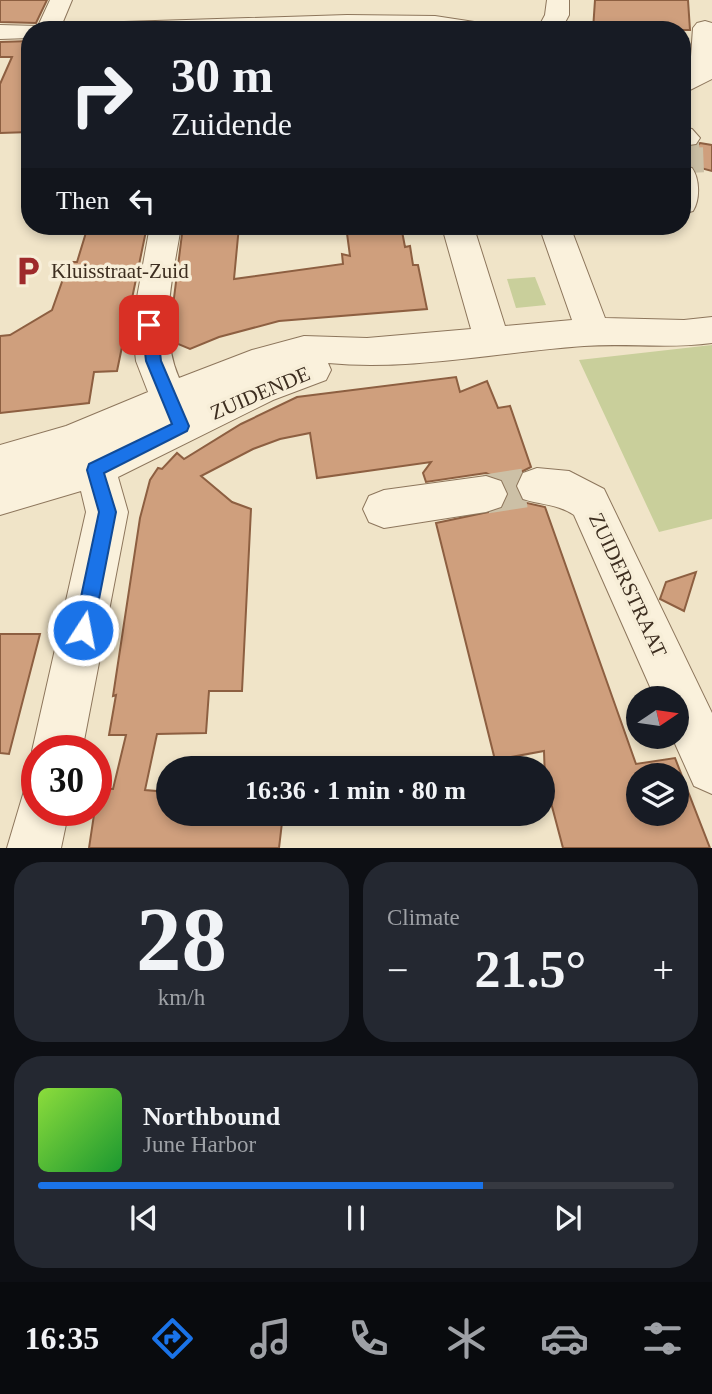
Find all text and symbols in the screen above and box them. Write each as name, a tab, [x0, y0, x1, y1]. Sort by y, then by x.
text: 30 m	[171, 48, 273, 103]
icon: right	[56, 49, 147, 140]
text: Zuidende	[171, 106, 292, 142]
icon: left	[123, 182, 161, 220]
text: Then	[56, 186, 109, 215]
parking icon: Kluisstraat-Zuid	[11, 254, 45, 288]
place label: Kluisstraat-Zuid	[51, 259, 189, 283]
pin	[119, 295, 179, 355]
icon: arrive	[130, 306, 168, 344]
street label: ZUIDENDE	[206, 361, 314, 425]
street label: ZUIDERSTRAAT	[584, 509, 672, 661]
position arrow	[46, 593, 120, 667]
north arrow	[626, 686, 690, 749]
map controls	[626, 686, 689, 826]
speed limit sign: 30	[21, 735, 112, 826]
button: layers	[626, 763, 689, 826]
text: 16:36 · 1 min · 80 m	[245, 776, 466, 805]
text: 28	[136, 889, 227, 990]
text: Climate	[387, 905, 460, 930]
text: 21.5°	[475, 941, 586, 998]
text: −	[387, 949, 408, 991]
text: +	[653, 949, 674, 991]
text: km/h	[158, 985, 205, 1010]
text: Northbound	[143, 1102, 280, 1131]
text: June Harbor	[143, 1132, 256, 1157]
icon: previous	[125, 1199, 163, 1237]
icon: pause	[337, 1199, 375, 1237]
icon: next	[549, 1199, 587, 1237]
icon: directions	[148, 1314, 197, 1363]
icon: music	[246, 1314, 295, 1363]
icon: phone	[344, 1314, 393, 1363]
icon: climate	[442, 1314, 491, 1363]
icon: car	[540, 1314, 589, 1363]
icon: filters	[638, 1314, 687, 1363]
text: 16:35	[25, 1320, 99, 1356]

